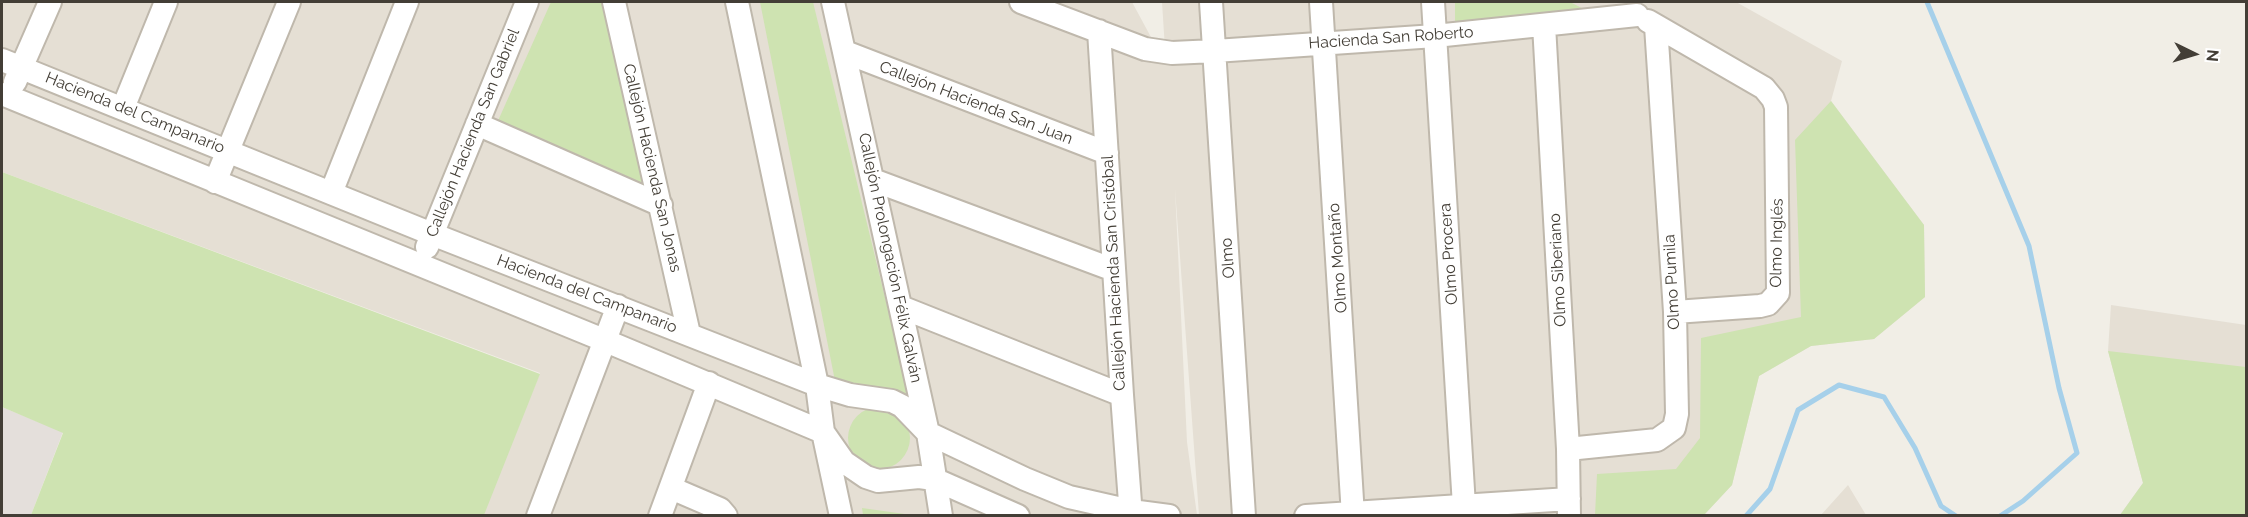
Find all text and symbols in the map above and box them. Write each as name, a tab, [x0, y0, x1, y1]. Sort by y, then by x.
street label: Hacienda San Roberto	[1308, 23, 1474, 53]
north arrow	[2164, 24, 2224, 84]
street label: Callejón Hacienda San Gabriel	[422, 26, 524, 240]
text: N	[2202, 49, 2222, 63]
street label: Callejón Hacienda San Juan	[877, 57, 1075, 149]
street label: Callejón Hacienda San Jonas	[619, 62, 685, 274]
street label: Hacienda del Campanario	[43, 68, 227, 158]
street label: Callejón Prolongación Félix Galván	[854, 131, 926, 385]
street label: Callejón Hacienda San Cristóbal	[1098, 155, 1130, 391]
street label: Olmo Inglés	[1767, 198, 1787, 288]
street label: Olmo Montaño	[1325, 202, 1351, 314]
street label: Olmo Procera	[1436, 203, 1462, 305]
street label: Olmo Siberiano	[1545, 213, 1571, 327]
street label: Olmo Pumila	[1660, 234, 1684, 330]
street label: Olmo	[1217, 237, 1239, 279]
street label: Hacienda del Campanario	[494, 251, 680, 337]

